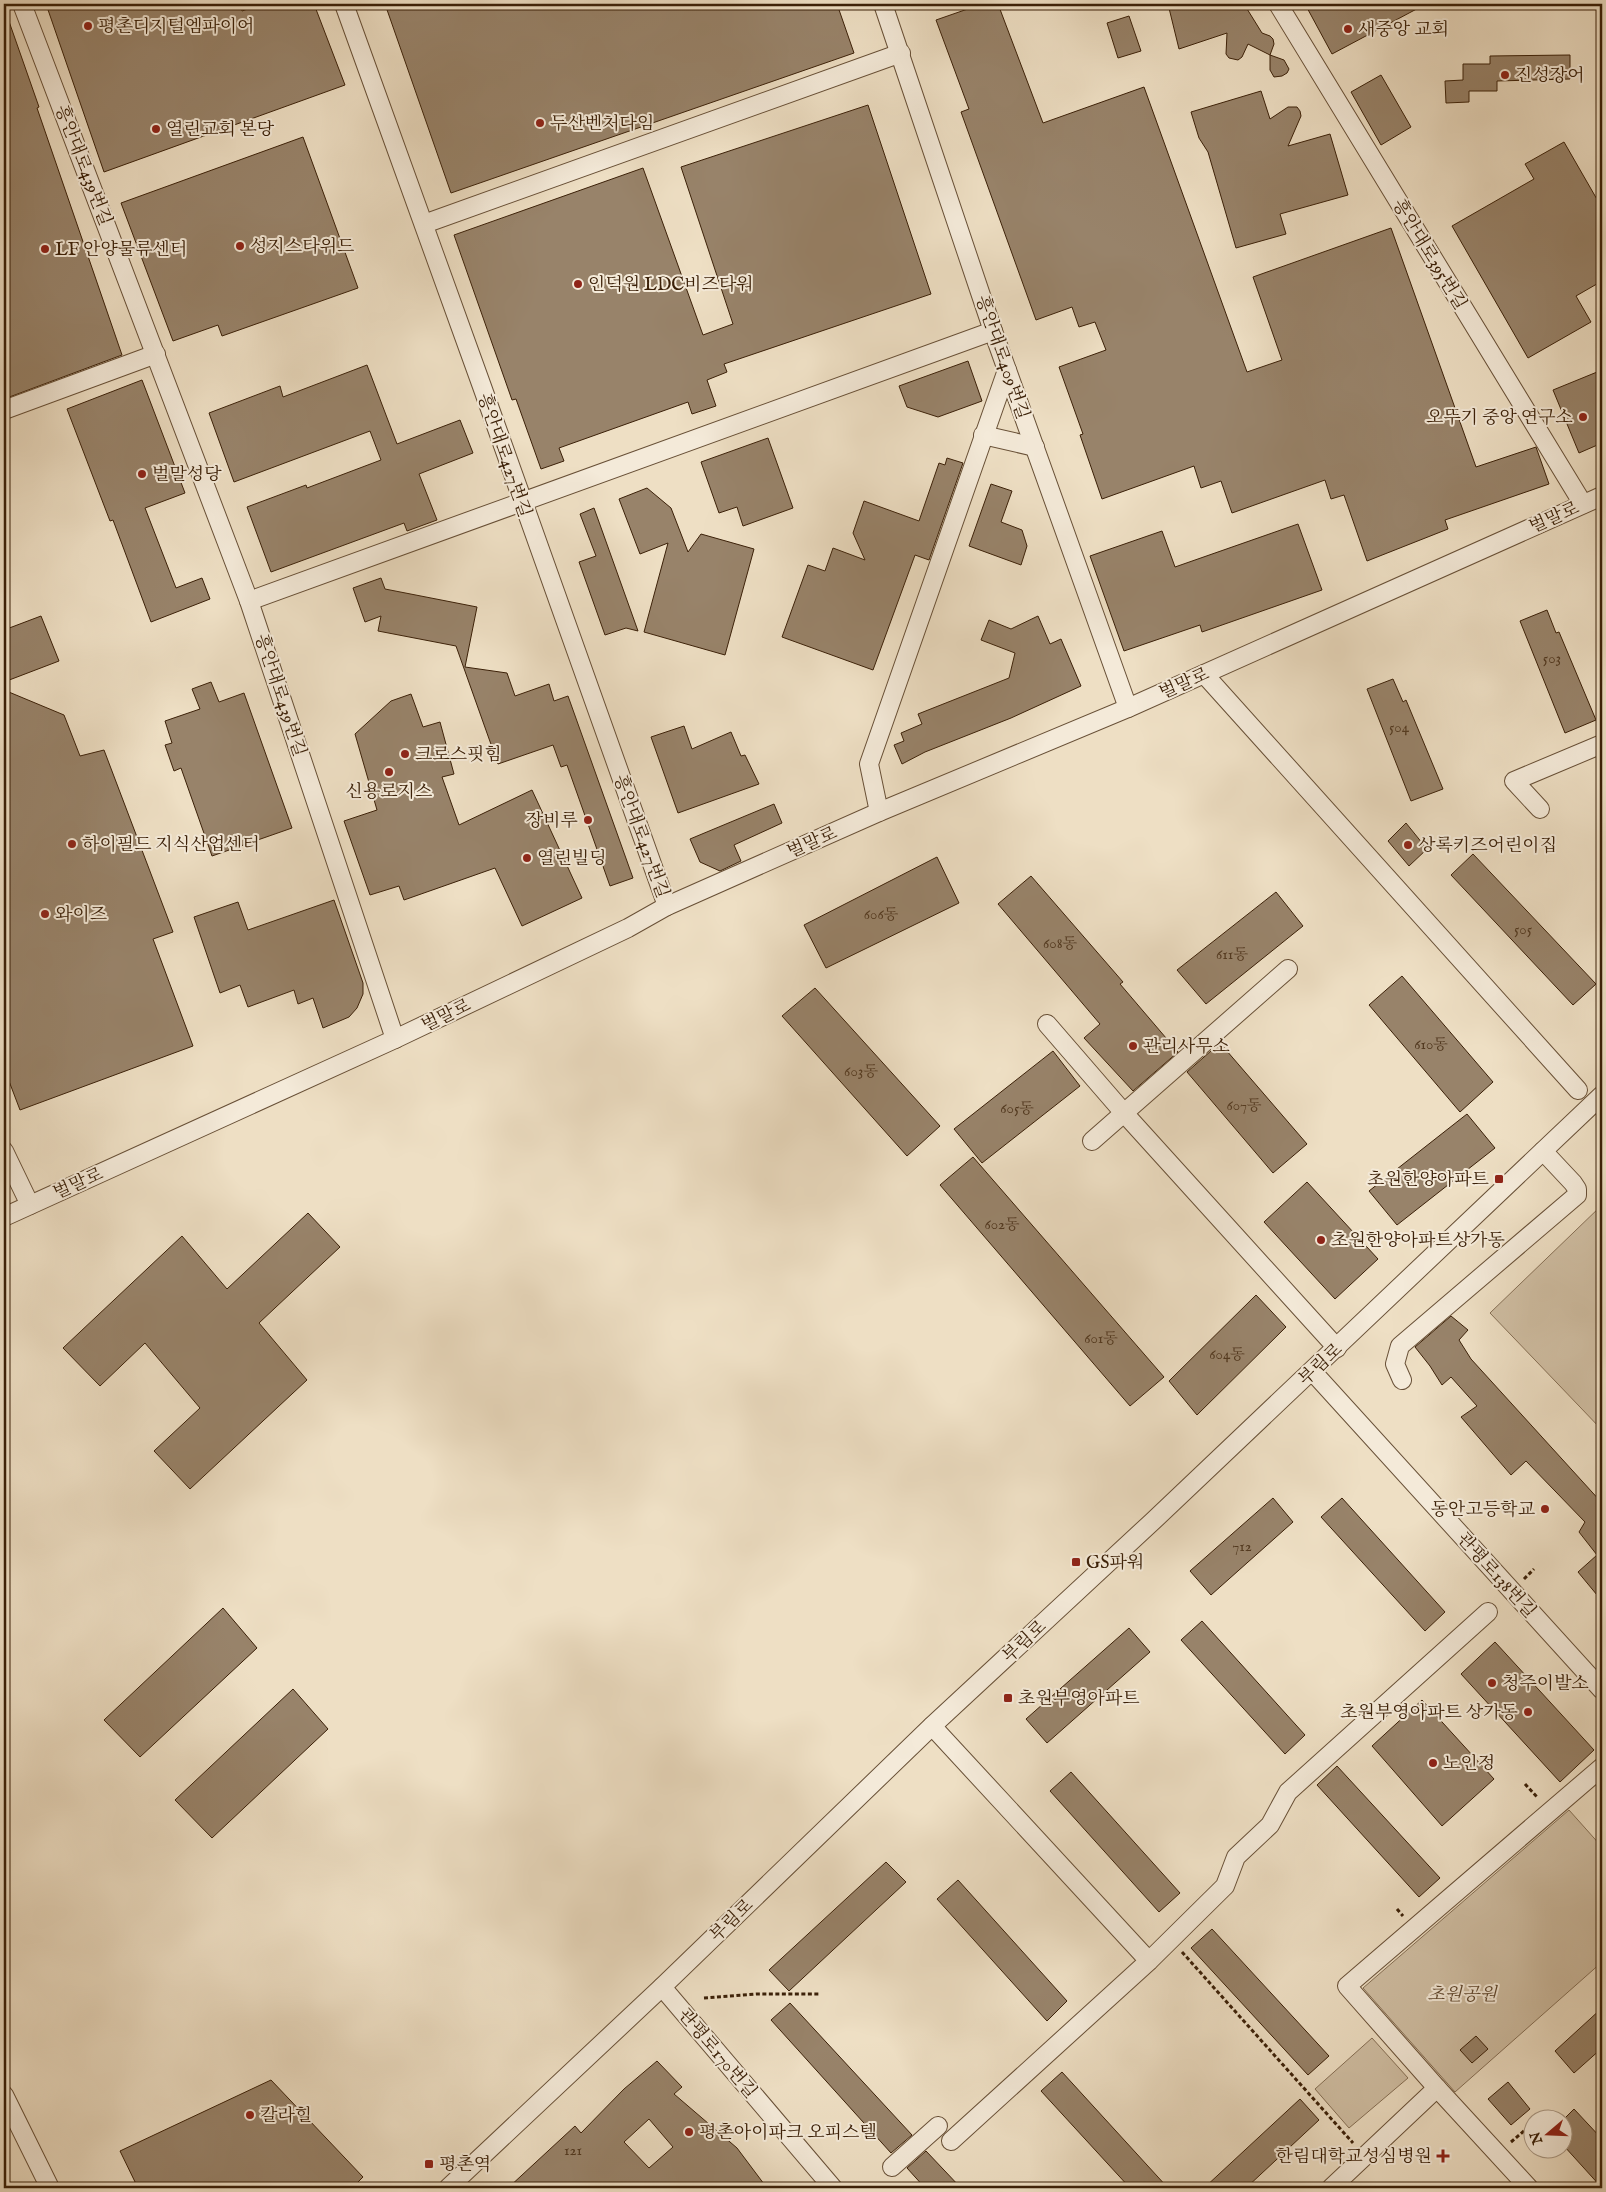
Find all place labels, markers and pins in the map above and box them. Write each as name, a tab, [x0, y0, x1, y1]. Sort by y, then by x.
place label: 평촌디지털엠파이어	[98, 16, 255, 39]
place label: 새중앙 교회	[1358, 19, 1449, 42]
marker: 평촌디지털엠파이어	[82, 20, 94, 32]
marker: 새중앙 교회	[1342, 23, 1354, 35]
place label: 진성장어	[1515, 65, 1585, 88]
marker: 진성장어	[1499, 69, 1511, 81]
place label: 두산벤처다임	[550, 113, 654, 136]
marker: 두산벤처다임	[534, 117, 546, 129]
place label: 열린교회 본당	[166, 119, 275, 142]
marker: 열린교회 본당	[150, 123, 162, 135]
place label: 성지스타위드	[250, 236, 355, 259]
place label: LF 안양물류센터	[55, 239, 187, 262]
marker: 성지스타위드	[234, 240, 246, 252]
marker: LF 안양물류센터	[39, 243, 51, 255]
place label: 인덕원 LDC비즈타워	[588, 274, 754, 297]
marker: 인덕원 LDC비즈타워	[572, 278, 584, 290]
place label: 오뚜기 중앙 연구소	[1426, 407, 1573, 430]
marker: 오뚜기 중앙 연구소	[1577, 411, 1589, 423]
place label: 벌말성당	[152, 464, 222, 487]
marker: 벌말성당	[136, 468, 148, 480]
place label: 크로스핏힘	[415, 744, 502, 767]
marker: 크로스핏힘	[399, 748, 411, 760]
marker: 신용로지스	[383, 766, 395, 778]
place label: 신용로지스	[346, 781, 433, 804]
place label: 장비루	[526, 810, 578, 833]
marker: 장비루	[582, 814, 594, 826]
place label: 하이필드 지식산업센터	[82, 834, 260, 857]
place label: 상록키즈어린이집	[1418, 835, 1557, 858]
marker: 하이필드 지식산업센터	[66, 838, 78, 850]
marker: 상록키즈어린이집	[1402, 839, 1414, 851]
place label: 열린빌딩	[537, 848, 607, 871]
marker: 열린빌딩	[521, 852, 533, 864]
place label: 와이즈	[55, 904, 108, 927]
marker: 와이즈	[39, 908, 51, 920]
place label: 관리사무소	[1143, 1036, 1230, 1059]
marker: 관리사무소	[1127, 1040, 1139, 1052]
place label: 초원한양아파트	[1367, 1169, 1490, 1192]
marker: 초원한양아파트	[1493, 1173, 1505, 1185]
place label: 초원한양아파트상가동	[1331, 1230, 1505, 1253]
marker: 초원한양아파트상가동	[1315, 1234, 1327, 1246]
place label: 동안고등학교	[1431, 1499, 1536, 1522]
marker: 동안고등학교	[1539, 1503, 1551, 1515]
place label: GS파워	[1086, 1552, 1144, 1575]
marker: GS파워	[1070, 1556, 1082, 1568]
place label: 청주이발소	[1502, 1673, 1589, 1696]
marker: 청주이발소	[1486, 1677, 1498, 1689]
place label: 초원부영아파트	[1018, 1688, 1140, 1711]
marker: 초원부영아파트	[1002, 1692, 1014, 1704]
place label: 초원부영아파트 상가동	[1340, 1702, 1518, 1725]
marker: 초원부영아파트 상가동	[1522, 1706, 1534, 1718]
place label: 노인정	[1443, 1753, 1495, 1776]
marker: 노인정	[1427, 1757, 1439, 1769]
place label: 칼라힐	[260, 2105, 312, 2128]
marker: 칼라힐	[244, 2109, 256, 2121]
place label: 평촌아이파크 오피스텔	[699, 2122, 877, 2145]
marker: 평촌아이파크 오피스텔	[683, 2126, 695, 2138]
place label: 한림대학교성심병원	[1276, 2146, 1432, 2169]
marker: 한림대학교성심병원	[1436, 2149, 1450, 2163]
place label: 평촌역	[439, 2154, 491, 2177]
marker: 평촌역	[423, 2158, 435, 2170]

